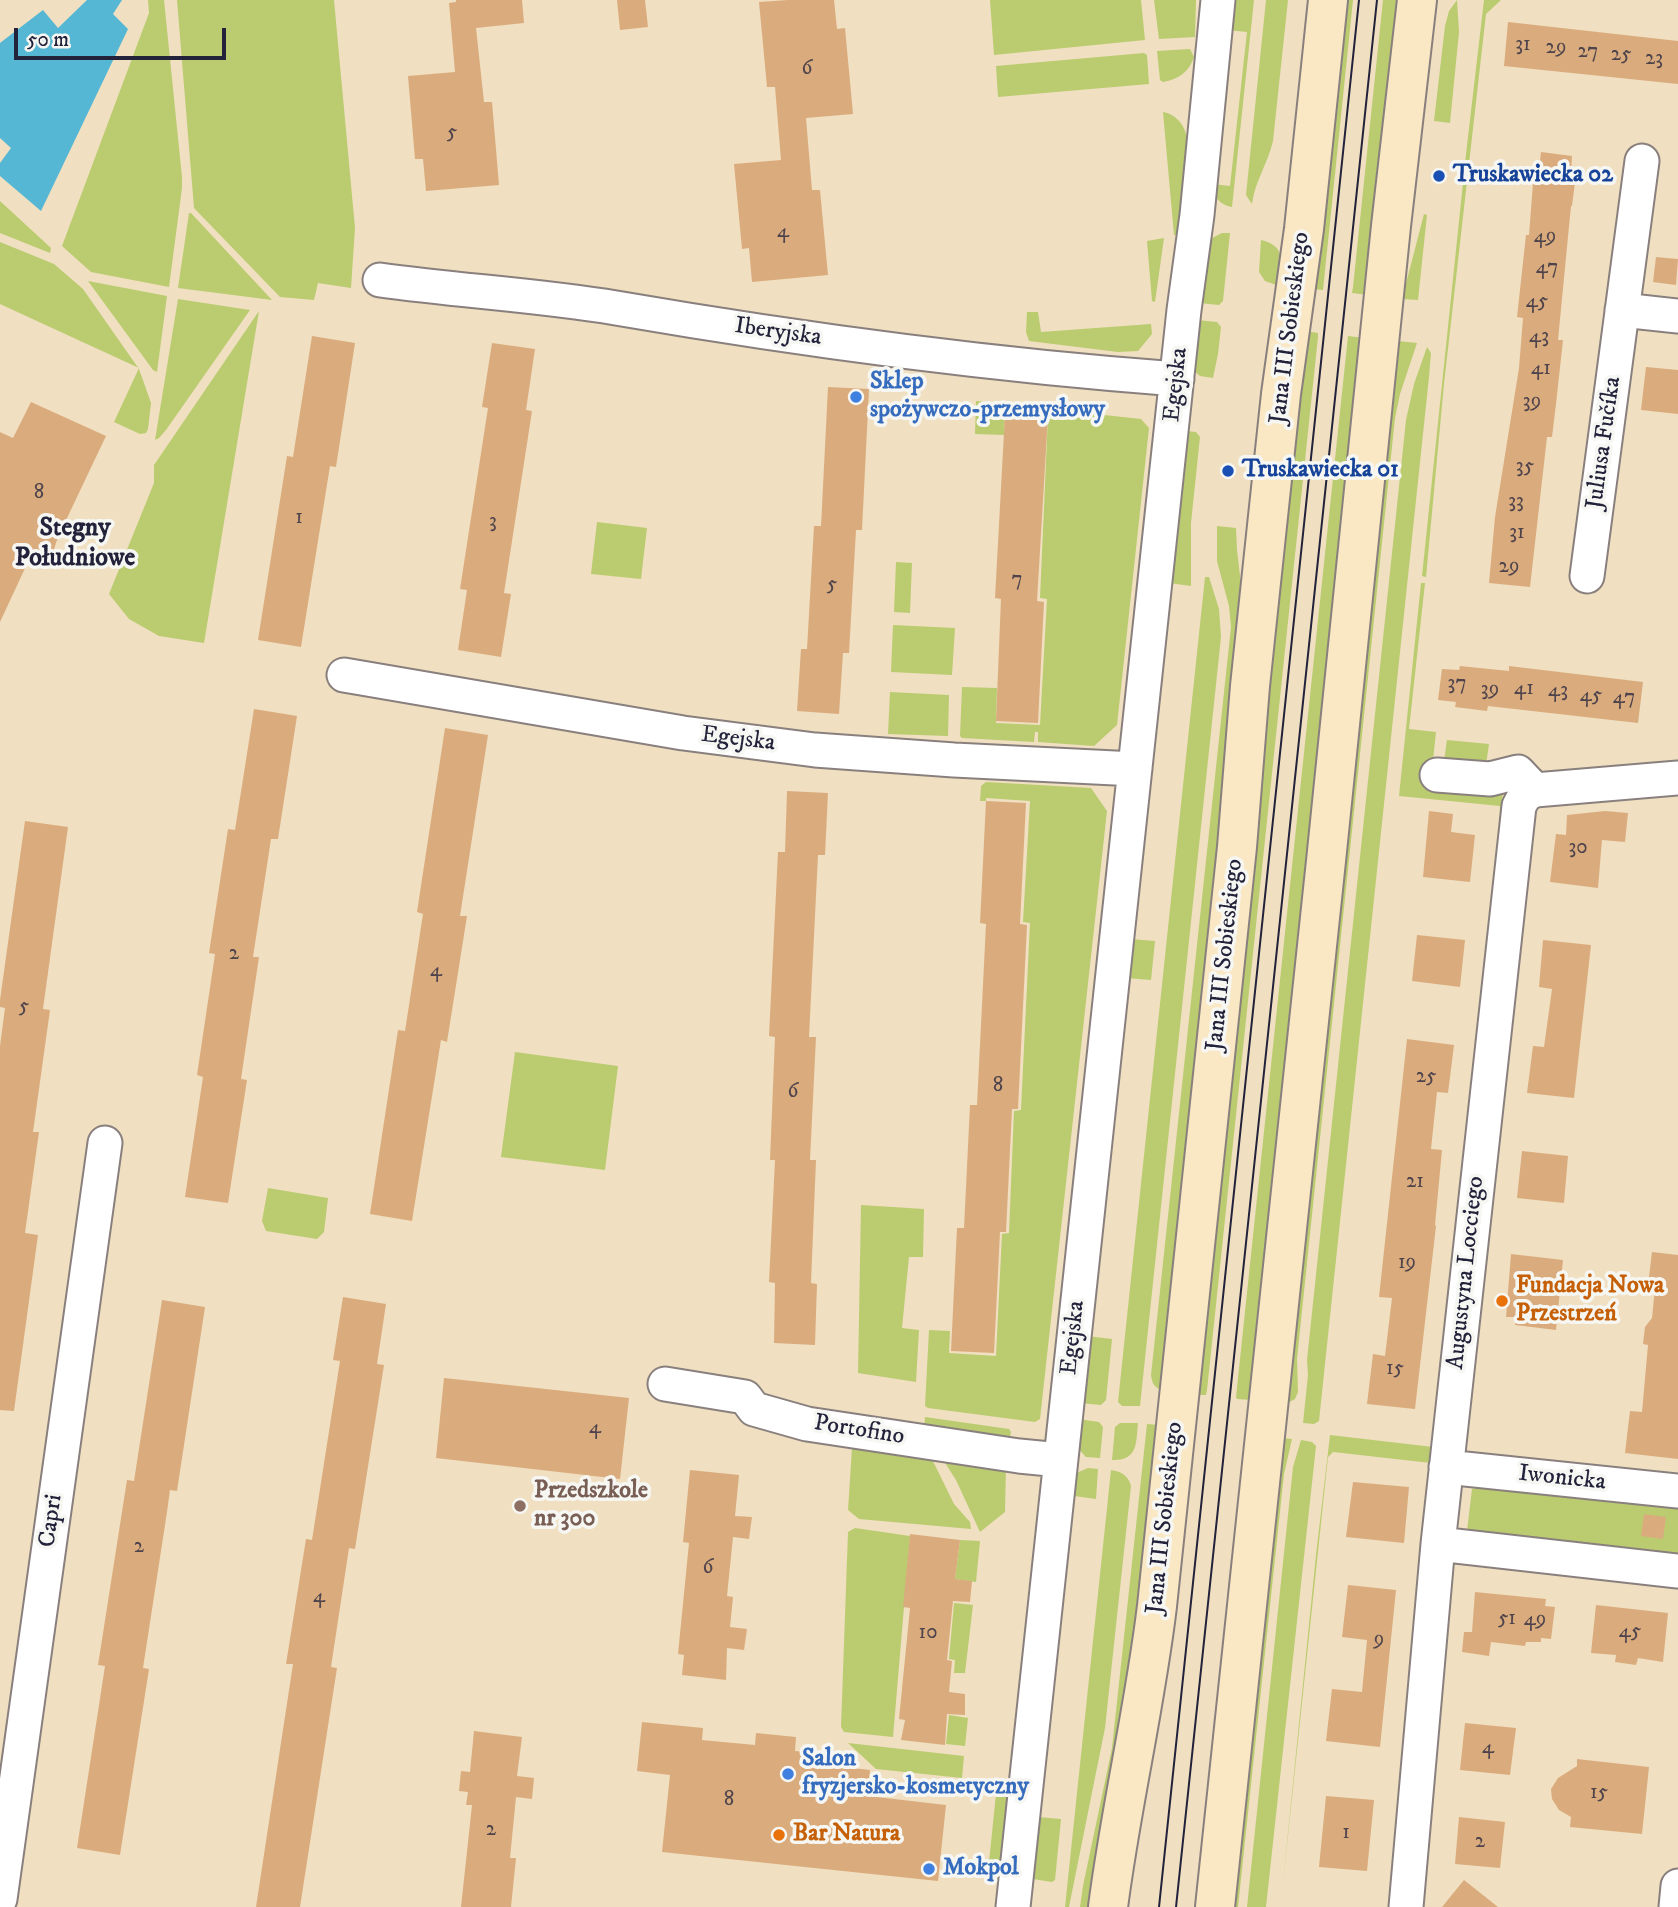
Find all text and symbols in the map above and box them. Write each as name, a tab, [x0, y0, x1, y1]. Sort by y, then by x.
scale bar	[18, 14, 229, 58]
text: 50 m	[27, 27, 69, 53]
house number: 31	[1515, 33, 1531, 59]
house number: 29	[1546, 36, 1566, 62]
house number: 27	[1578, 40, 1598, 66]
house number: 25	[1611, 43, 1631, 69]
house number: 23	[1645, 47, 1663, 73]
house number: 6	[802, 57, 812, 83]
house number: 5	[447, 121, 457, 147]
place label: Truskawiecka 02	[1453, 162, 1613, 190]
marker: Truskawiecka 02	[1431, 168, 1447, 184]
house number: 4	[777, 220, 789, 246]
house number: 49	[1534, 225, 1556, 251]
street label: Jana III Sobieskiego	[1265, 230, 1317, 426]
house number: 47	[1536, 256, 1558, 282]
house number: 45	[1526, 290, 1548, 316]
street label: Iberyjska	[733, 313, 823, 353]
house number: 43	[1529, 325, 1549, 351]
street label: Egejska	[1159, 346, 1195, 424]
house number: 41	[1531, 357, 1551, 383]
place label: Sklep spożywczo-przemysłowy	[870, 369, 1105, 425]
street label: Juliusa Fučíka	[1581, 375, 1629, 511]
marker: Sklep spożywczo-przemysłowy	[848, 389, 864, 405]
house number: 39	[1523, 390, 1541, 416]
house number: 35	[1516, 455, 1534, 481]
place label: Truskawiecka 01	[1242, 457, 1399, 485]
marker: Truskawiecka 01	[1220, 463, 1236, 479]
house number: 8	[34, 481, 44, 507]
house number: 33	[1508, 490, 1524, 516]
house number: 1	[295, 506, 303, 532]
house number: 3	[489, 510, 497, 536]
district label: Stegny Południowe	[15, 514, 135, 576]
house number: 31	[1509, 521, 1525, 547]
house number: 29	[1499, 555, 1519, 581]
house number: 7	[1011, 568, 1023, 594]
house number: 5	[827, 573, 837, 599]
house number: 37	[1448, 672, 1466, 698]
house number: 41	[1514, 677, 1534, 703]
house number: 39	[1481, 678, 1499, 704]
house number: 43	[1548, 679, 1568, 705]
house number: 45	[1580, 684, 1602, 710]
house number: 47	[1613, 686, 1635, 712]
street label: Egejska	[699, 721, 777, 759]
house number: 30	[1568, 836, 1588, 862]
street label: Jana III Sobieskiego	[1202, 858, 1250, 1052]
house number: 2	[229, 942, 239, 968]
house number: 4	[430, 959, 442, 985]
house number: 5	[19, 995, 29, 1021]
house number: 25	[1416, 1065, 1436, 1091]
house number: 8	[993, 1074, 1003, 1100]
house number: 6	[788, 1080, 798, 1106]
house number: 21	[1406, 1170, 1424, 1196]
street label: Augustyna Locciego	[1443, 1175, 1491, 1371]
house number: 19	[1398, 1251, 1416, 1277]
place label: Fundacja Nowa Przestrzeń	[1516, 1273, 1664, 1329]
marker: Fundacja Nowa Przestrzeń	[1494, 1293, 1510, 1309]
street label: Egejska	[1056, 1299, 1092, 1377]
house number: 15	[1386, 1357, 1404, 1383]
street label: Portofino	[812, 1410, 906, 1452]
house number: 4	[589, 1416, 601, 1442]
street label: Jana III Sobieskiego	[1142, 1421, 1190, 1615]
street label: Iwonicka	[1517, 1460, 1607, 1498]
place label: Przedszkole nr 300	[534, 1478, 648, 1534]
street label: Capri	[34, 1493, 70, 1549]
marker: Przedszkole nr 300	[512, 1498, 528, 1514]
house number: 2	[134, 1535, 144, 1561]
house number: 6	[703, 1556, 713, 1582]
house number: 4	[313, 1585, 325, 1611]
house number: 51	[1498, 1607, 1516, 1633]
house number: 49	[1524, 1608, 1546, 1634]
house number: 45	[1619, 1620, 1641, 1646]
house number: 10	[919, 1621, 937, 1647]
house number: 9	[1374, 1628, 1384, 1654]
house number: 4	[1482, 1736, 1494, 1762]
place label: Salon fryzjersko-kosmetyczny	[802, 1746, 1029, 1802]
marker: Salon fryzjersko-kosmetyczny	[780, 1766, 796, 1782]
house number: 15	[1590, 1781, 1608, 1807]
house number: 8	[724, 1788, 734, 1814]
house number: 2	[486, 1818, 496, 1844]
place label: Bar Natura	[793, 1821, 900, 1849]
house number: 1	[1342, 1821, 1350, 1847]
marker: Bar Natura	[771, 1827, 787, 1843]
house number: 2	[1475, 1830, 1485, 1856]
place label: Mokpol	[943, 1855, 1019, 1883]
marker: Mokpol	[921, 1861, 937, 1877]

